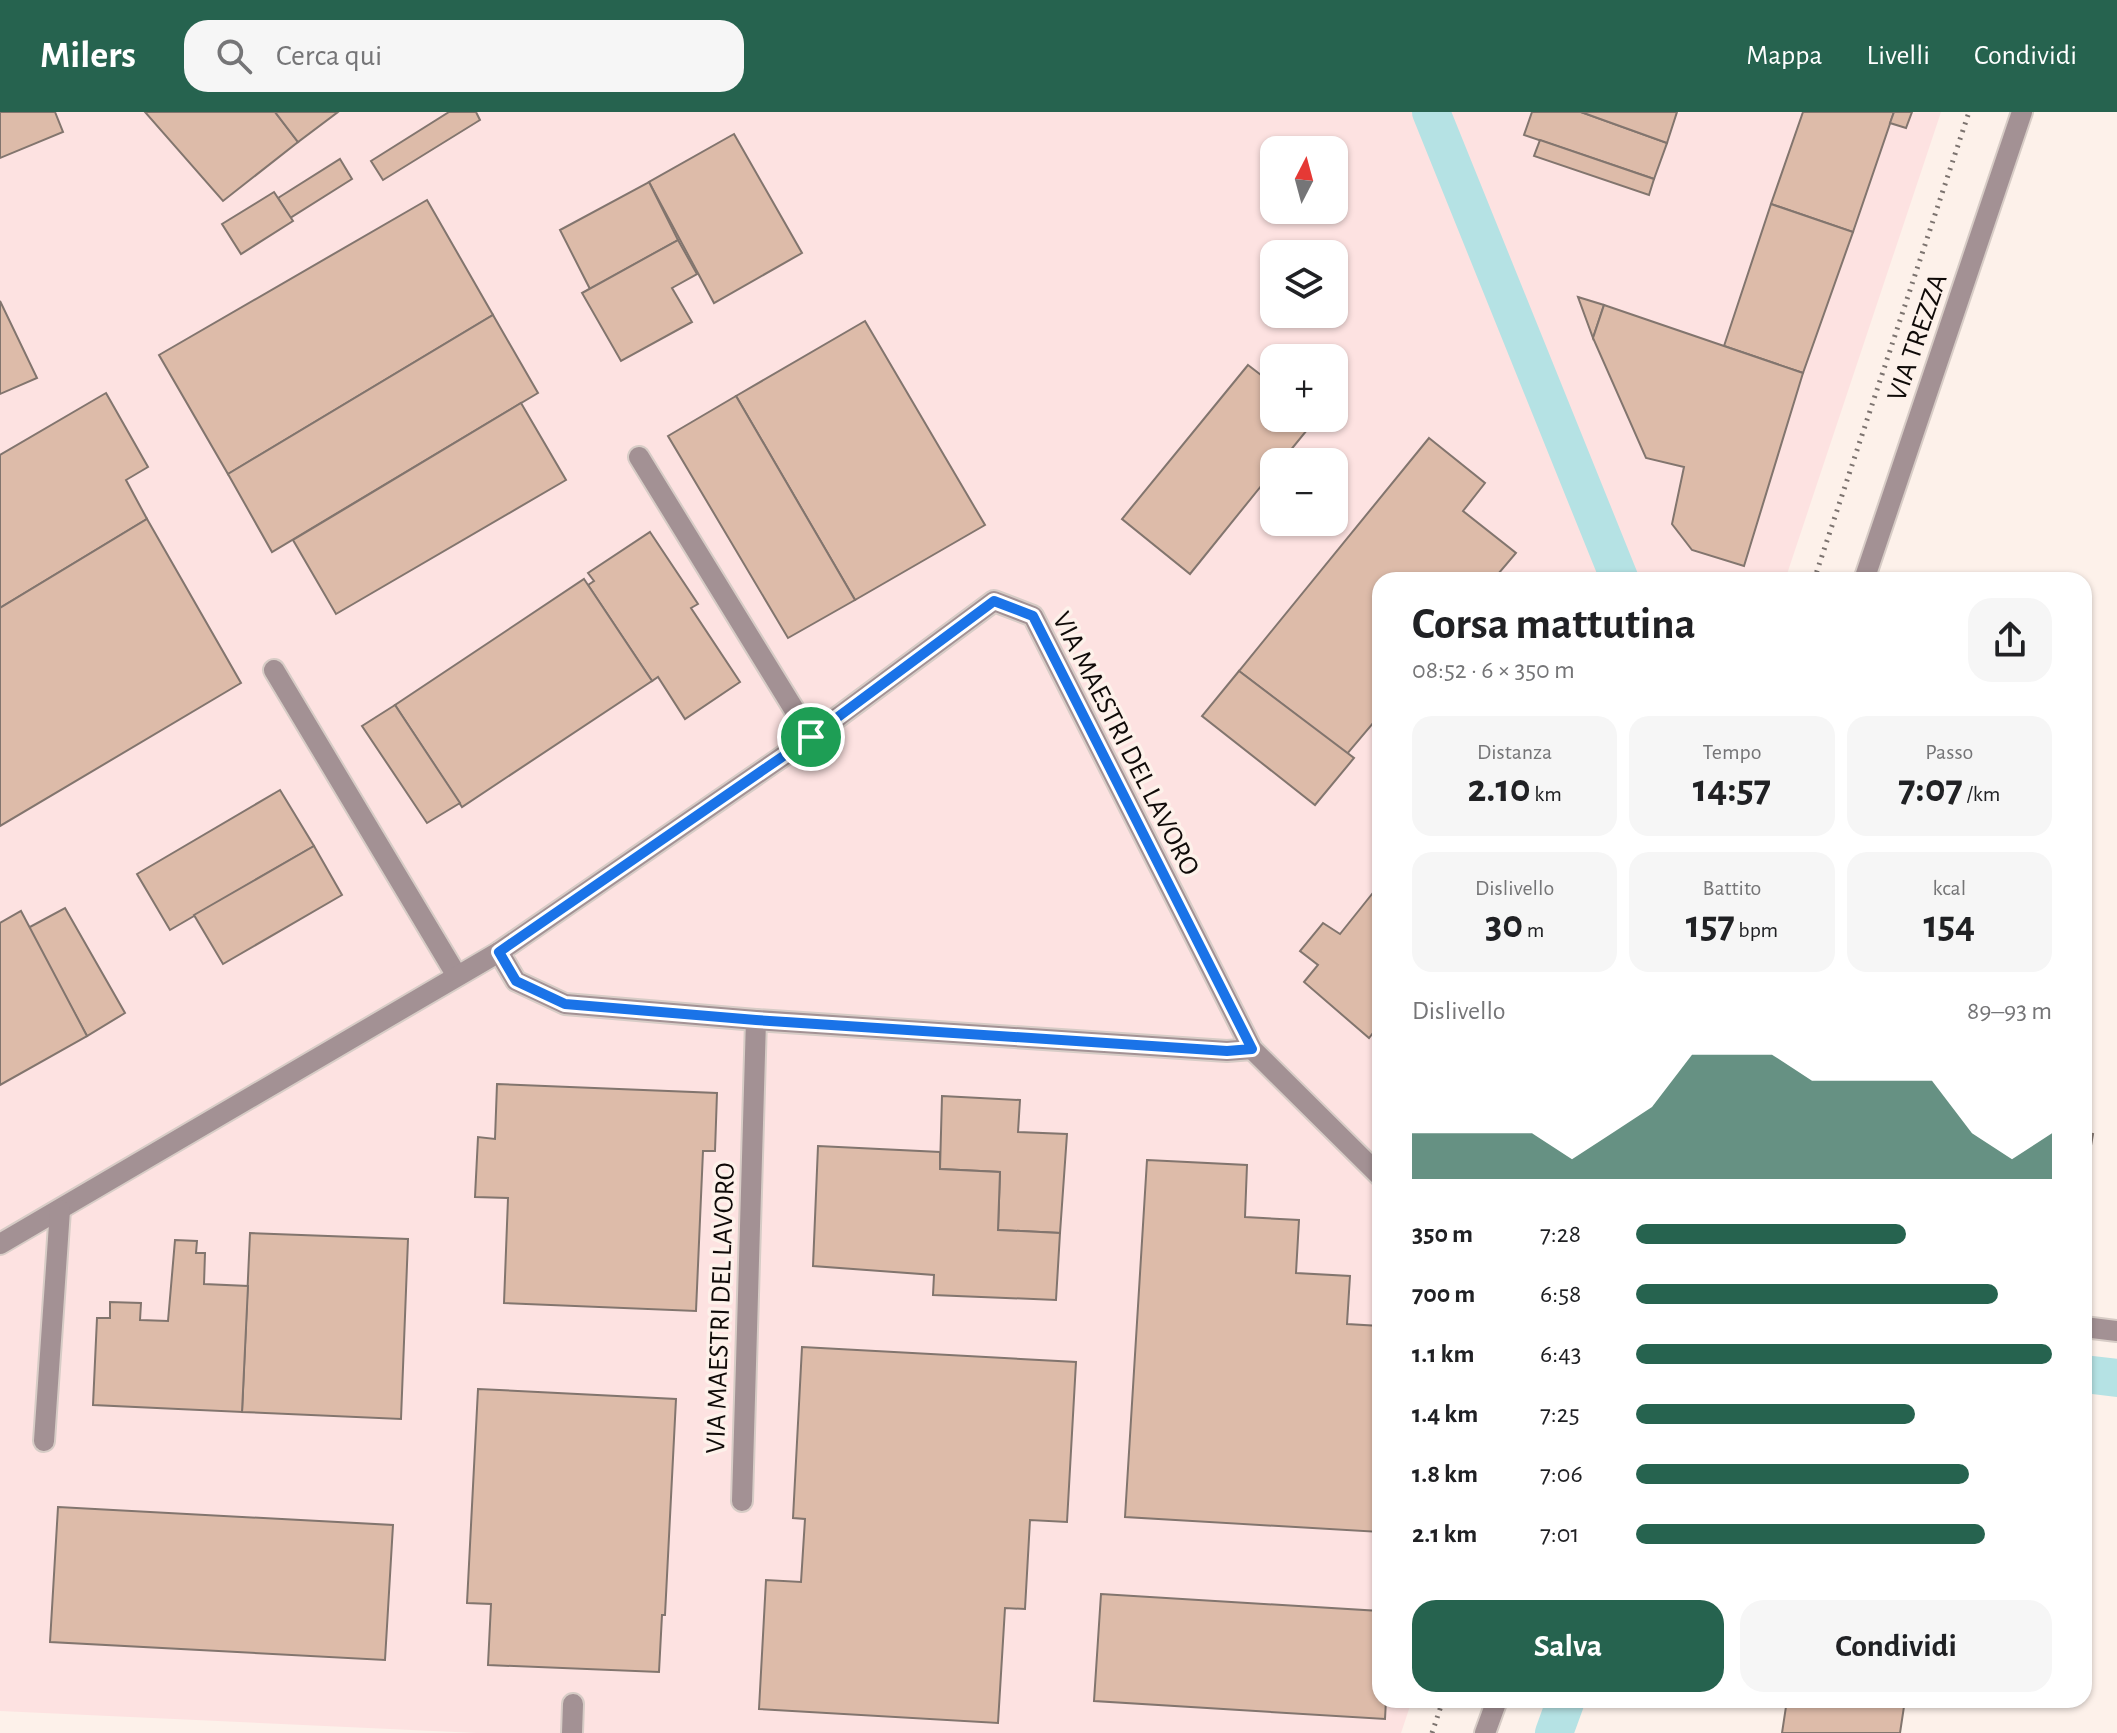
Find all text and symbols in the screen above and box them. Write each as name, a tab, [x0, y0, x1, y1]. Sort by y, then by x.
search box	[184, 20, 744, 92]
icon: search	[212, 34, 256, 78]
text: Milers	[40, 37, 136, 75]
text: Cerca qui	[276, 41, 382, 71]
text: Mappa	[1746, 42, 1823, 70]
text: Livelli	[1867, 42, 1930, 70]
text: Condividi	[1974, 42, 2077, 70]
north arrow	[1260, 136, 1348, 224]
map controls	[1260, 136, 1348, 536]
button: layers	[1260, 240, 1348, 328]
street label: VIA TREZZA	[1883, 270, 1953, 405]
button: +	[1260, 344, 1348, 432]
button: −	[1260, 448, 1348, 536]
button: share	[1968, 598, 2052, 682]
text: Corsa mattutina	[1412, 603, 1696, 647]
street label: VIA MAESTRI DEL LAVORO	[1047, 608, 1204, 880]
text: 08:52 · 6 × 350 m	[1412, 657, 1575, 683]
pin	[777, 703, 845, 771]
icon: arrive	[789, 715, 833, 759]
text: Distanza	[1477, 741, 1552, 763]
text: Tempo	[1702, 741, 1762, 763]
text: Passo	[1925, 741, 1973, 763]
text: 2.10	[1467, 769, 1531, 809]
text: 14:57	[1693, 769, 1771, 809]
text: 7:07	[1898, 769, 1963, 809]
text: km	[1531, 783, 1562, 805]
text: /km	[1963, 783, 2000, 805]
text: Dislivello	[1475, 877, 1554, 899]
text: Battito	[1703, 877, 1761, 899]
text: kcal	[1933, 877, 1966, 899]
text: 30	[1485, 905, 1523, 945]
text: 157	[1686, 905, 1735, 945]
text: 154	[1923, 905, 1975, 945]
text: m	[1523, 919, 1544, 941]
text: bpm	[1735, 919, 1778, 941]
text: Dislivello	[1412, 998, 1506, 1024]
text: 89–93 m	[1967, 998, 2052, 1024]
street label: VIA MAESTRI DEL LAVORO	[702, 1162, 740, 1454]
text: 350 m	[1412, 1221, 1473, 1247]
text: 7:28	[1540, 1221, 1581, 1247]
text: 700 m	[1412, 1281, 1475, 1307]
text: 6:58	[1540, 1281, 1581, 1307]
text: 1.1 km	[1412, 1341, 1474, 1367]
text: 6:43	[1540, 1341, 1581, 1367]
text: 1.4 km	[1412, 1401, 1478, 1427]
text: 7:25	[1540, 1401, 1580, 1427]
text: 1.8 km	[1412, 1461, 1478, 1487]
text: 7:06	[1540, 1461, 1583, 1487]
text: 2.1 km	[1412, 1521, 1477, 1547]
text: 7:01	[1540, 1521, 1579, 1547]
button: Salva	[1412, 1600, 1724, 1692]
button: Condividi	[1740, 1600, 2052, 1692]

